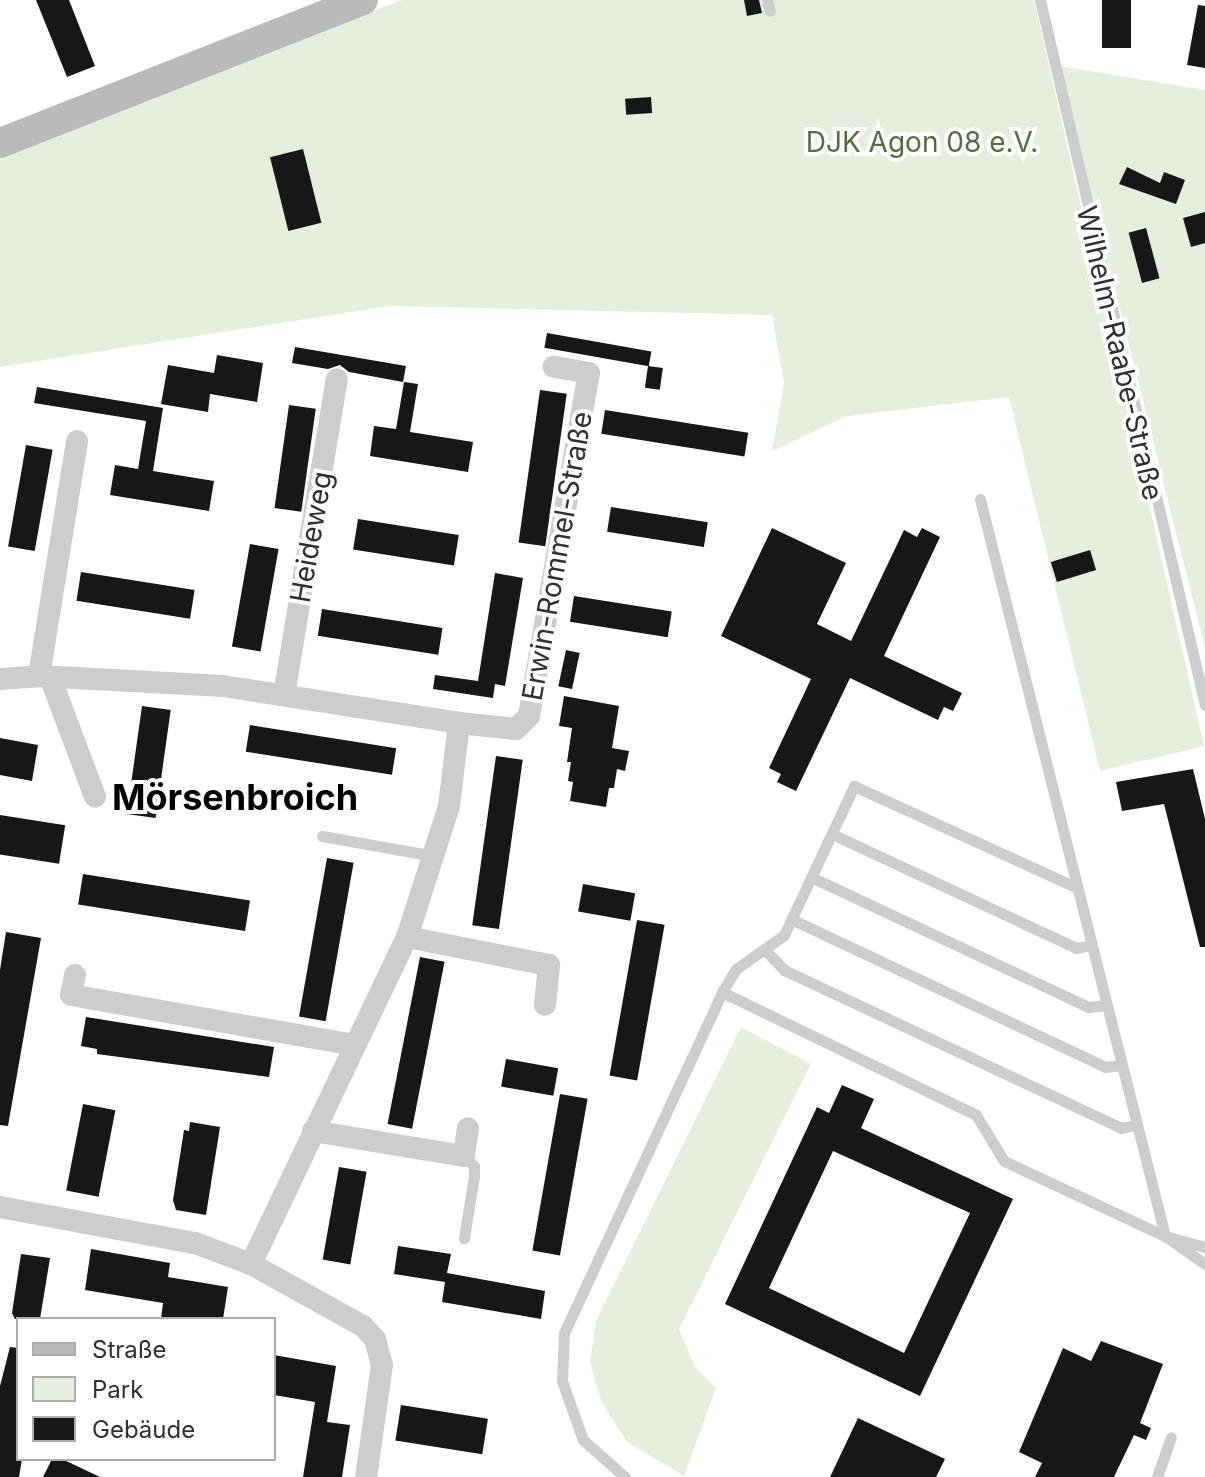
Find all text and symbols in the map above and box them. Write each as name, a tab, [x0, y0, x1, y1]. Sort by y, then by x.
park label: DJK Agon 08 e.V.	[806, 125, 1038, 159]
street label: Wilhelm-Raabe-Straße	[1070, 203, 1170, 503]
street label: Erwin-Rommel-Straße	[515, 409, 599, 703]
street label: Heideweg	[283, 469, 339, 605]
district label: Mörsenbroich	[112, 776, 358, 820]
legend	[16, 1317, 276, 1461]
text: Straße	[92, 1335, 167, 1364]
text: Park	[92, 1375, 143, 1404]
text: Gebäude	[92, 1415, 195, 1444]

